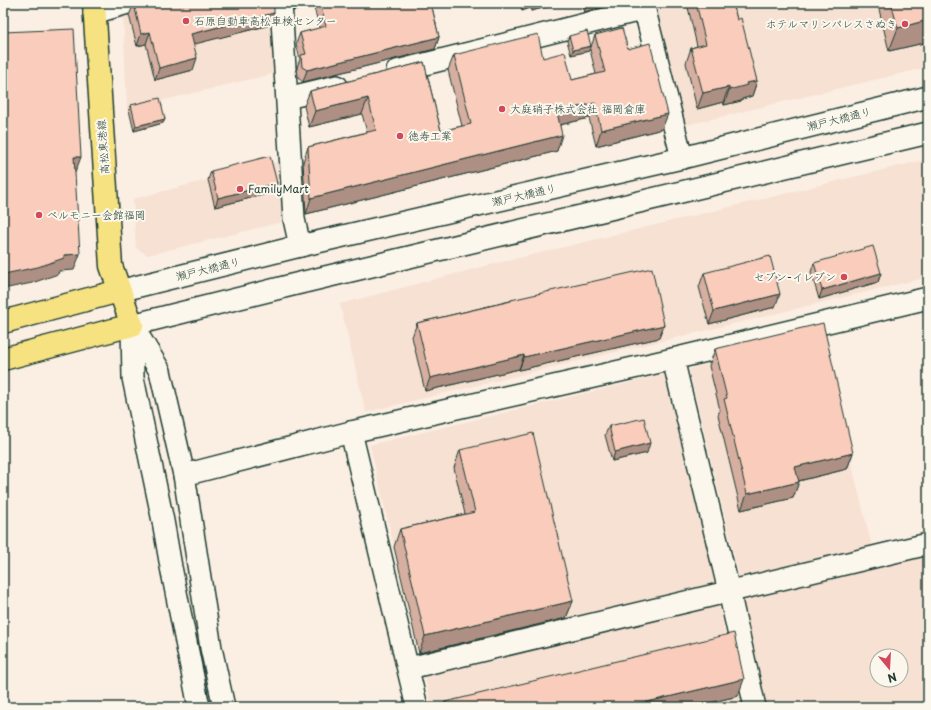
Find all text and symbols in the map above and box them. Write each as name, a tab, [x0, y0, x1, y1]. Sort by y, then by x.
place label: 石原自動車高松車検センター	[194, 12, 337, 29]
place label: ホテルマリンパレスさぬき	[766, 15, 897, 32]
marker: 石原自動車高松車検センター	[181, 16, 191, 26]
marker: ホテルマリンパレスさぬき	[900, 19, 910, 29]
place label: 大庭硝子株式会社 福岡倉庫	[510, 100, 646, 117]
street label: 瀬戸大橋通り	[805, 102, 873, 135]
marker: 大庭硝子株式会社 福岡倉庫	[497, 104, 507, 114]
street label: 高松東港線	[92, 119, 113, 175]
place label: 徳寿工業	[408, 127, 452, 144]
marker: 徳寿工業	[395, 131, 405, 141]
street label: 瀬戸大橋通り	[490, 179, 558, 210]
place label: FamilyMart	[248, 180, 309, 197]
marker: FamilyMart	[235, 184, 245, 194]
place label: ベルモニー会館福岡	[47, 206, 146, 223]
marker: ベルモニー会館福岡	[34, 210, 44, 220]
street label: 瀬戸大橋通り	[174, 252, 242, 285]
place label: セブン-イレブン	[754, 268, 836, 285]
marker: セブン-イレブン	[839, 272, 849, 282]
north arrow	[869, 648, 909, 688]
text: N	[885, 669, 899, 688]

